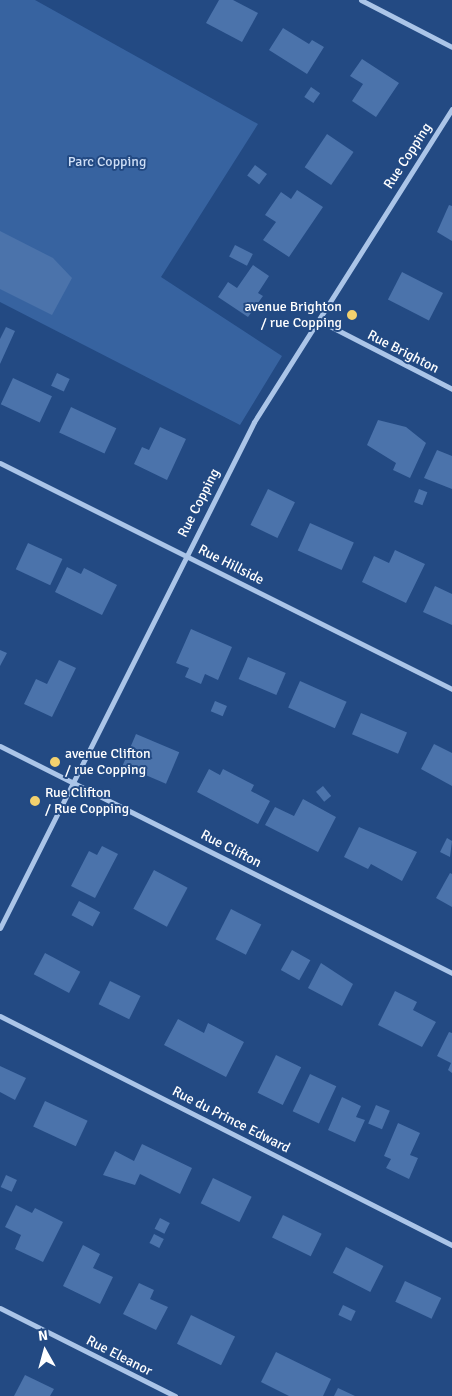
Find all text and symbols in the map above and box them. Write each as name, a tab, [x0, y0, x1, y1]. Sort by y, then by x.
street label: Rue Copping	[381, 120, 435, 192]
park label: Parc Copping	[68, 154, 146, 170]
place label: avenue Brighton / rue Copping	[244, 299, 342, 332]
marker: avenue Brighton / rue Copping	[346, 309, 358, 321]
street label: Rue Brighton	[364, 327, 442, 377]
street label: Rue Copping	[174, 466, 224, 540]
street label: Rue Hillside	[195, 541, 267, 589]
place label: avenue Clifton / rue Copping	[65, 746, 151, 779]
marker: avenue Clifton / rue Copping	[49, 756, 61, 768]
place label: Rue Clifton / Rue Copping	[45, 785, 129, 818]
marker: Rue Clifton / Rue Copping	[29, 795, 41, 807]
street label: Rue Clifton	[198, 827, 264, 871]
street label: Rue du Prince Edward	[169, 1083, 293, 1157]
north arrow	[20, 1326, 70, 1376]
text: N	[37, 1327, 49, 1345]
street label: Rue Eleanor	[83, 1332, 155, 1380]

